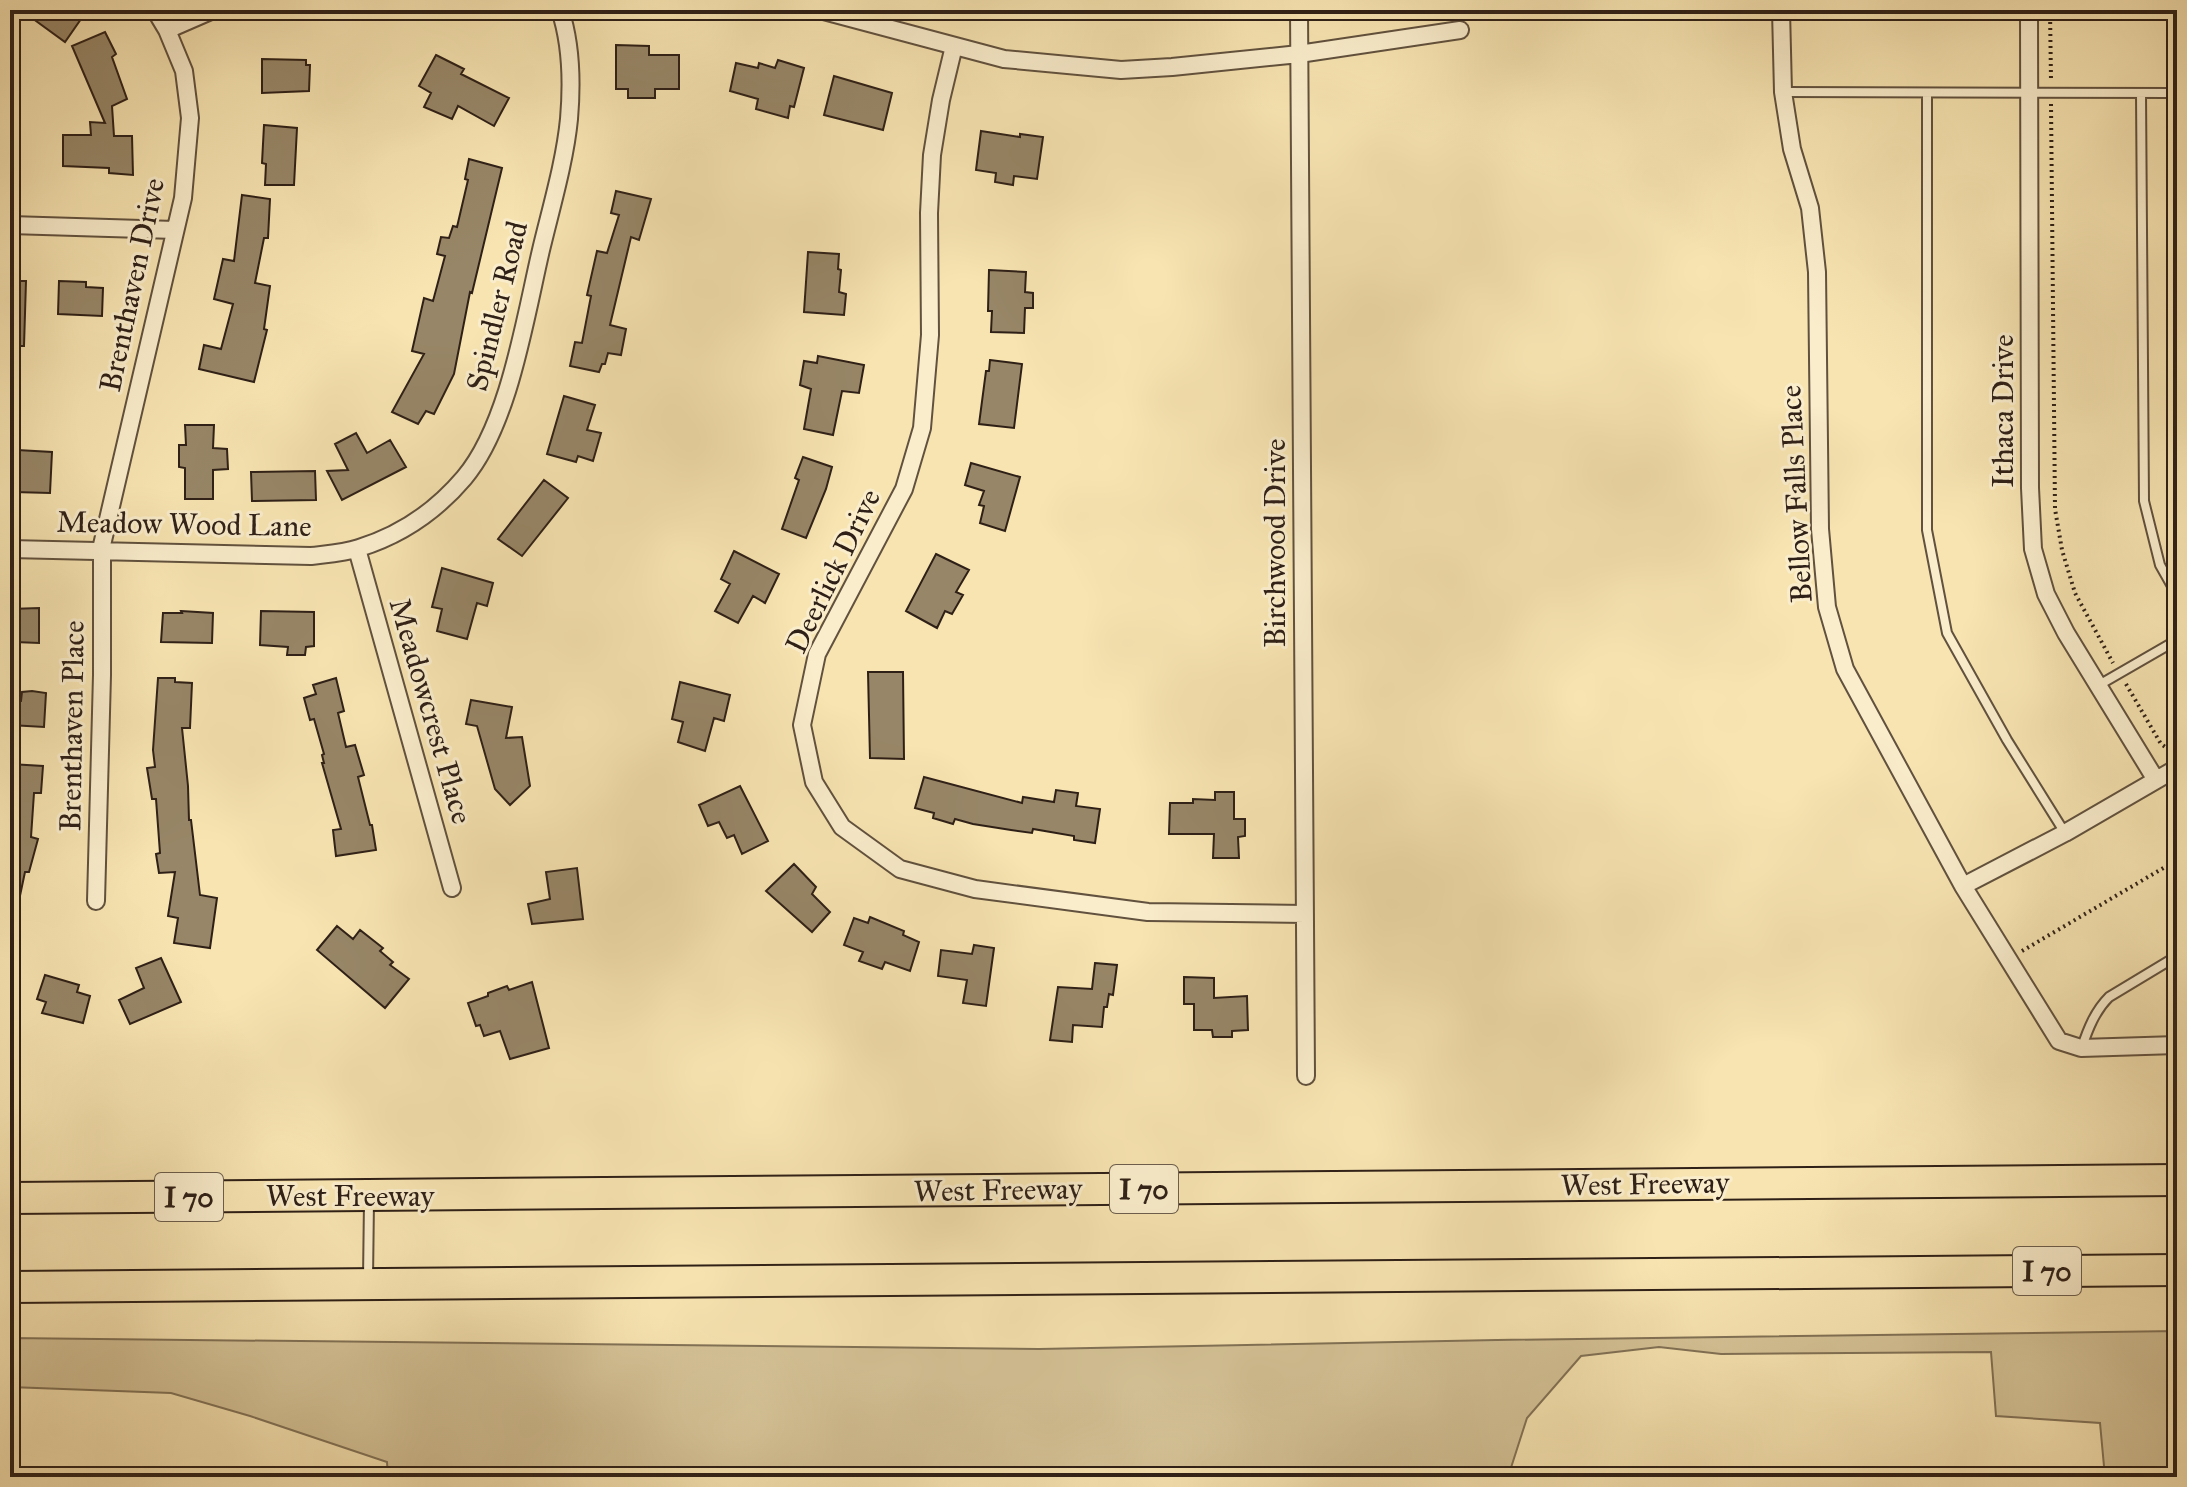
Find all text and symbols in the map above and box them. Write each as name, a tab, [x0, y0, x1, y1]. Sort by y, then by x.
street label: Brenthaven Drive	[92, 175, 172, 395]
street label: Spindler Road	[458, 217, 536, 395]
street label: Ithaca Drive	[1985, 334, 2021, 488]
street label: Bellow Falls Place	[1772, 384, 1820, 604]
street label: Birchwood Drive	[1257, 438, 1293, 648]
street label: Deerlick Drive	[778, 483, 888, 659]
street label: Meadow Wood Lane	[56, 504, 312, 544]
street label: Meadowcrest Place	[382, 594, 480, 828]
street label: Brenthaven Place	[52, 620, 92, 832]
road number: I 70	[1110, 1165, 1178, 1213]
street label: West Freeway	[1560, 1165, 1731, 1203]
street label: West Freeway	[913, 1171, 1084, 1209]
road number: I 70	[155, 1173, 223, 1221]
street label: West Freeway	[266, 1178, 435, 1214]
road number: I 70	[2013, 1247, 2081, 1295]

